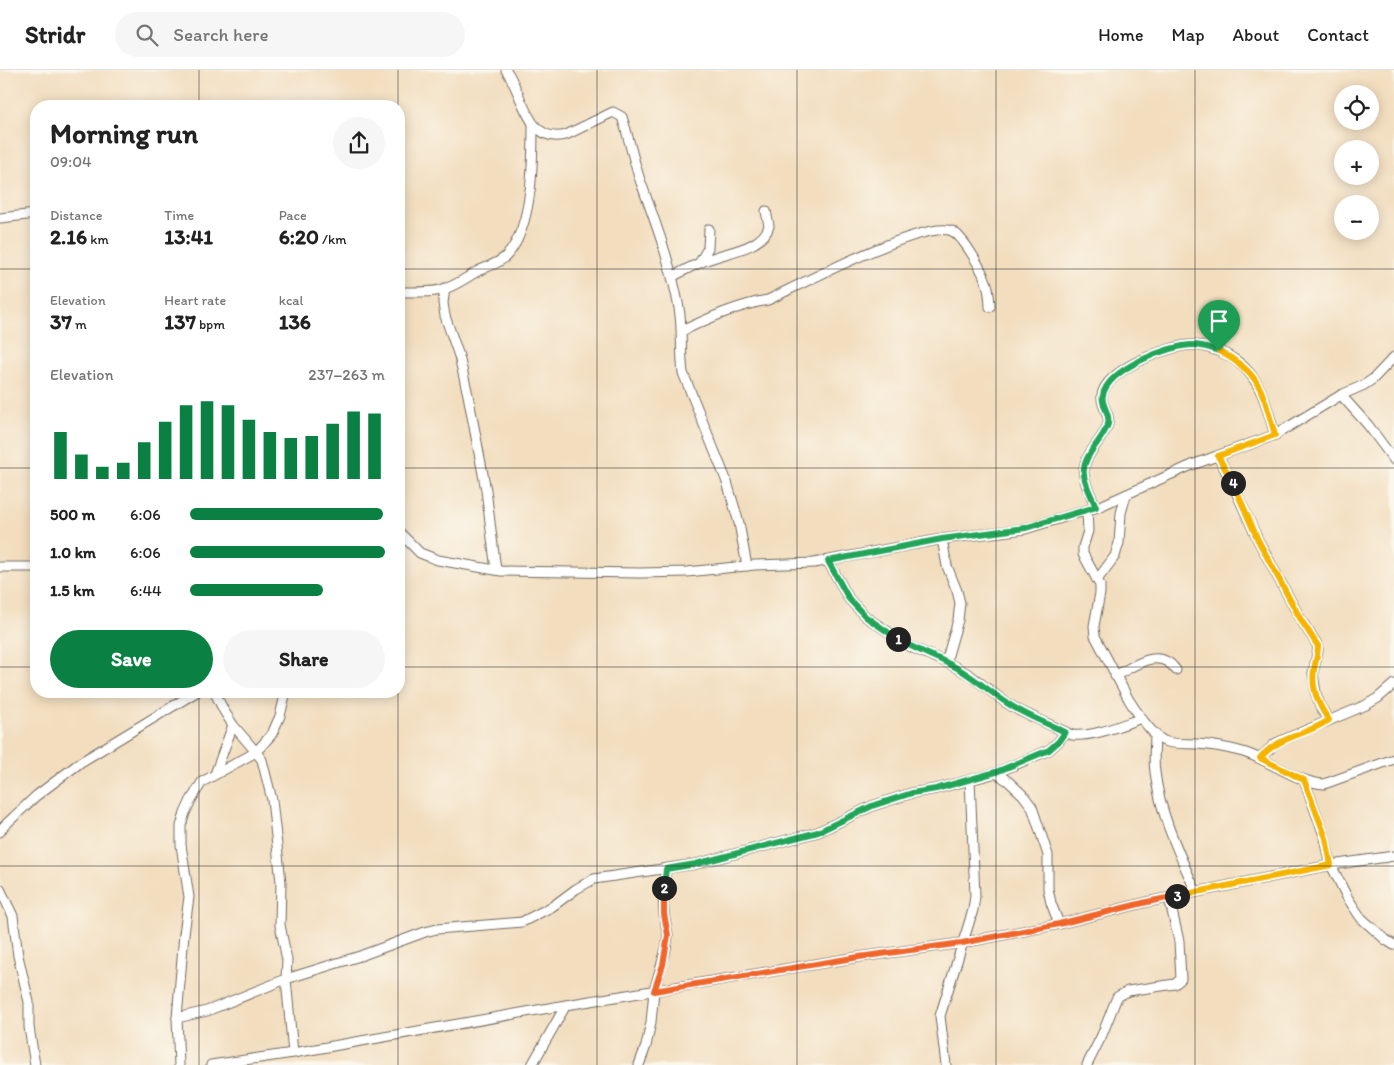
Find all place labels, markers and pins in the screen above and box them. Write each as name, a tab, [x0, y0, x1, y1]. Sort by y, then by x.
pin	[1198, 300, 1240, 351]
pin: 4	[1220, 470, 1246, 496]
pin: 1	[886, 626, 910, 652]
pin: 2	[652, 876, 676, 900]
pin: 3	[1164, 884, 1190, 908]

